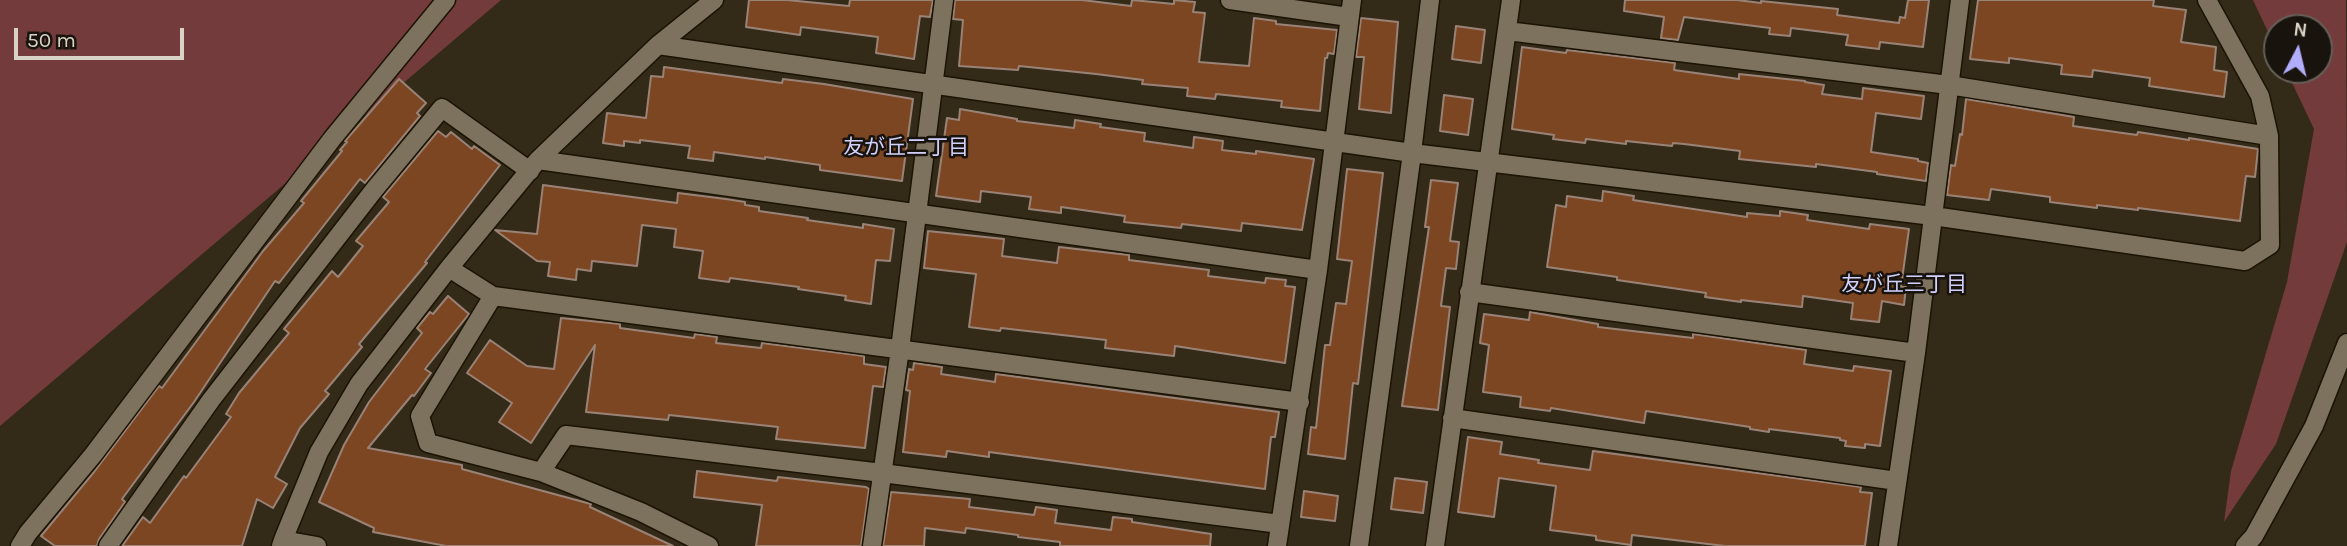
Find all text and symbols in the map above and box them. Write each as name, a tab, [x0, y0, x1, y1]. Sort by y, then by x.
scale bar	[18, 14, 187, 58]
north arrow	[2263, 14, 2333, 84]
text: N	[2292, 18, 2308, 42]
text: 50 m	[27, 28, 76, 52]
district label: 友が丘二丁目	[843, 135, 969, 161]
district label: 友が丘三丁目	[1841, 272, 1967, 298]

